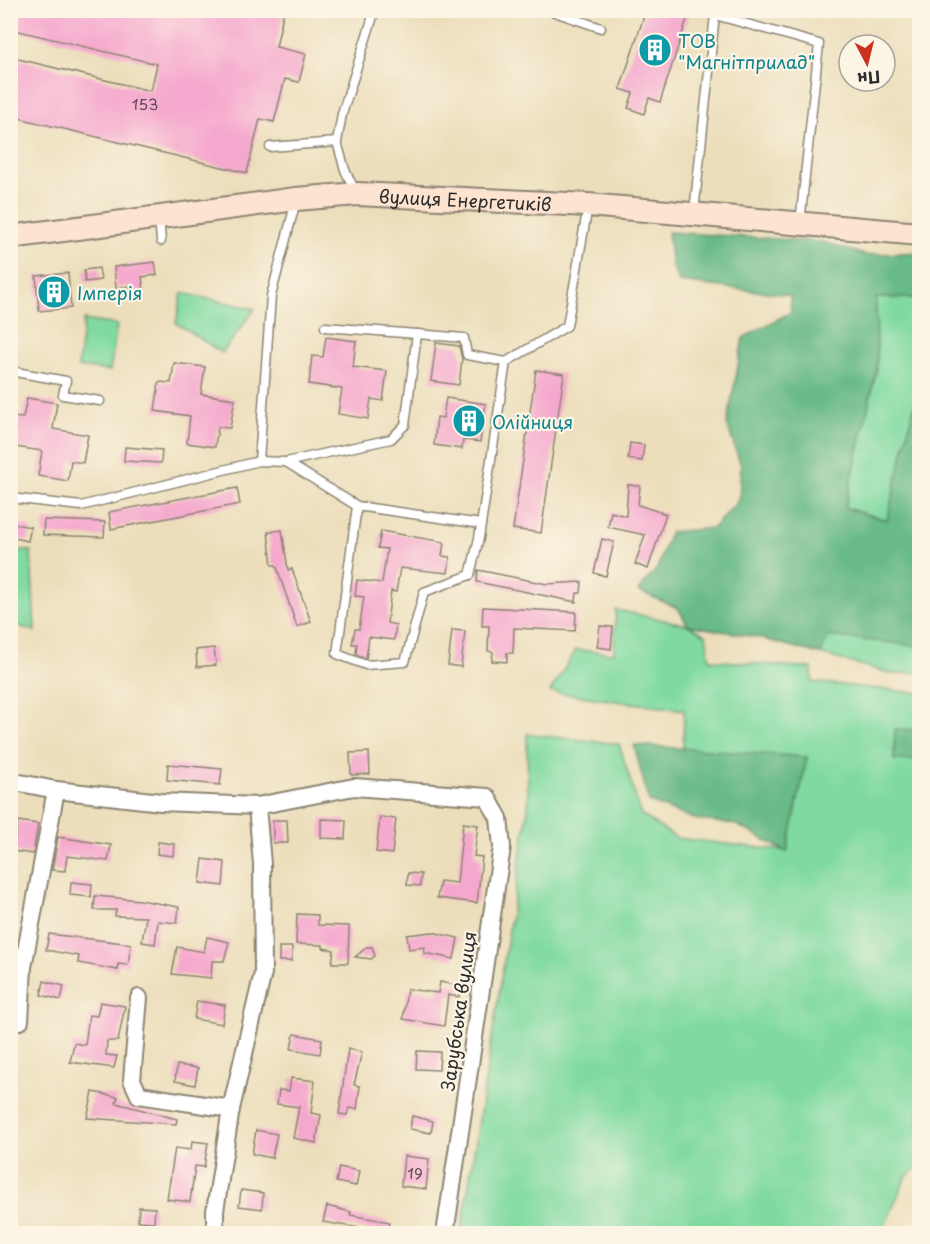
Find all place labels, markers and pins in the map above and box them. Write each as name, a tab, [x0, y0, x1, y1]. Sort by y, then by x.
place label: ТОВ "Магнітприлад"	[678, 27, 815, 75]
building icon: ТОВ "Магнітприлад"	[637, 32, 673, 68]
building icon: Імперія	[36, 274, 72, 310]
place label: Імперія	[77, 279, 142, 306]
building icon: Олійниця	[451, 403, 487, 439]
place label: Олійниця	[492, 408, 573, 435]

